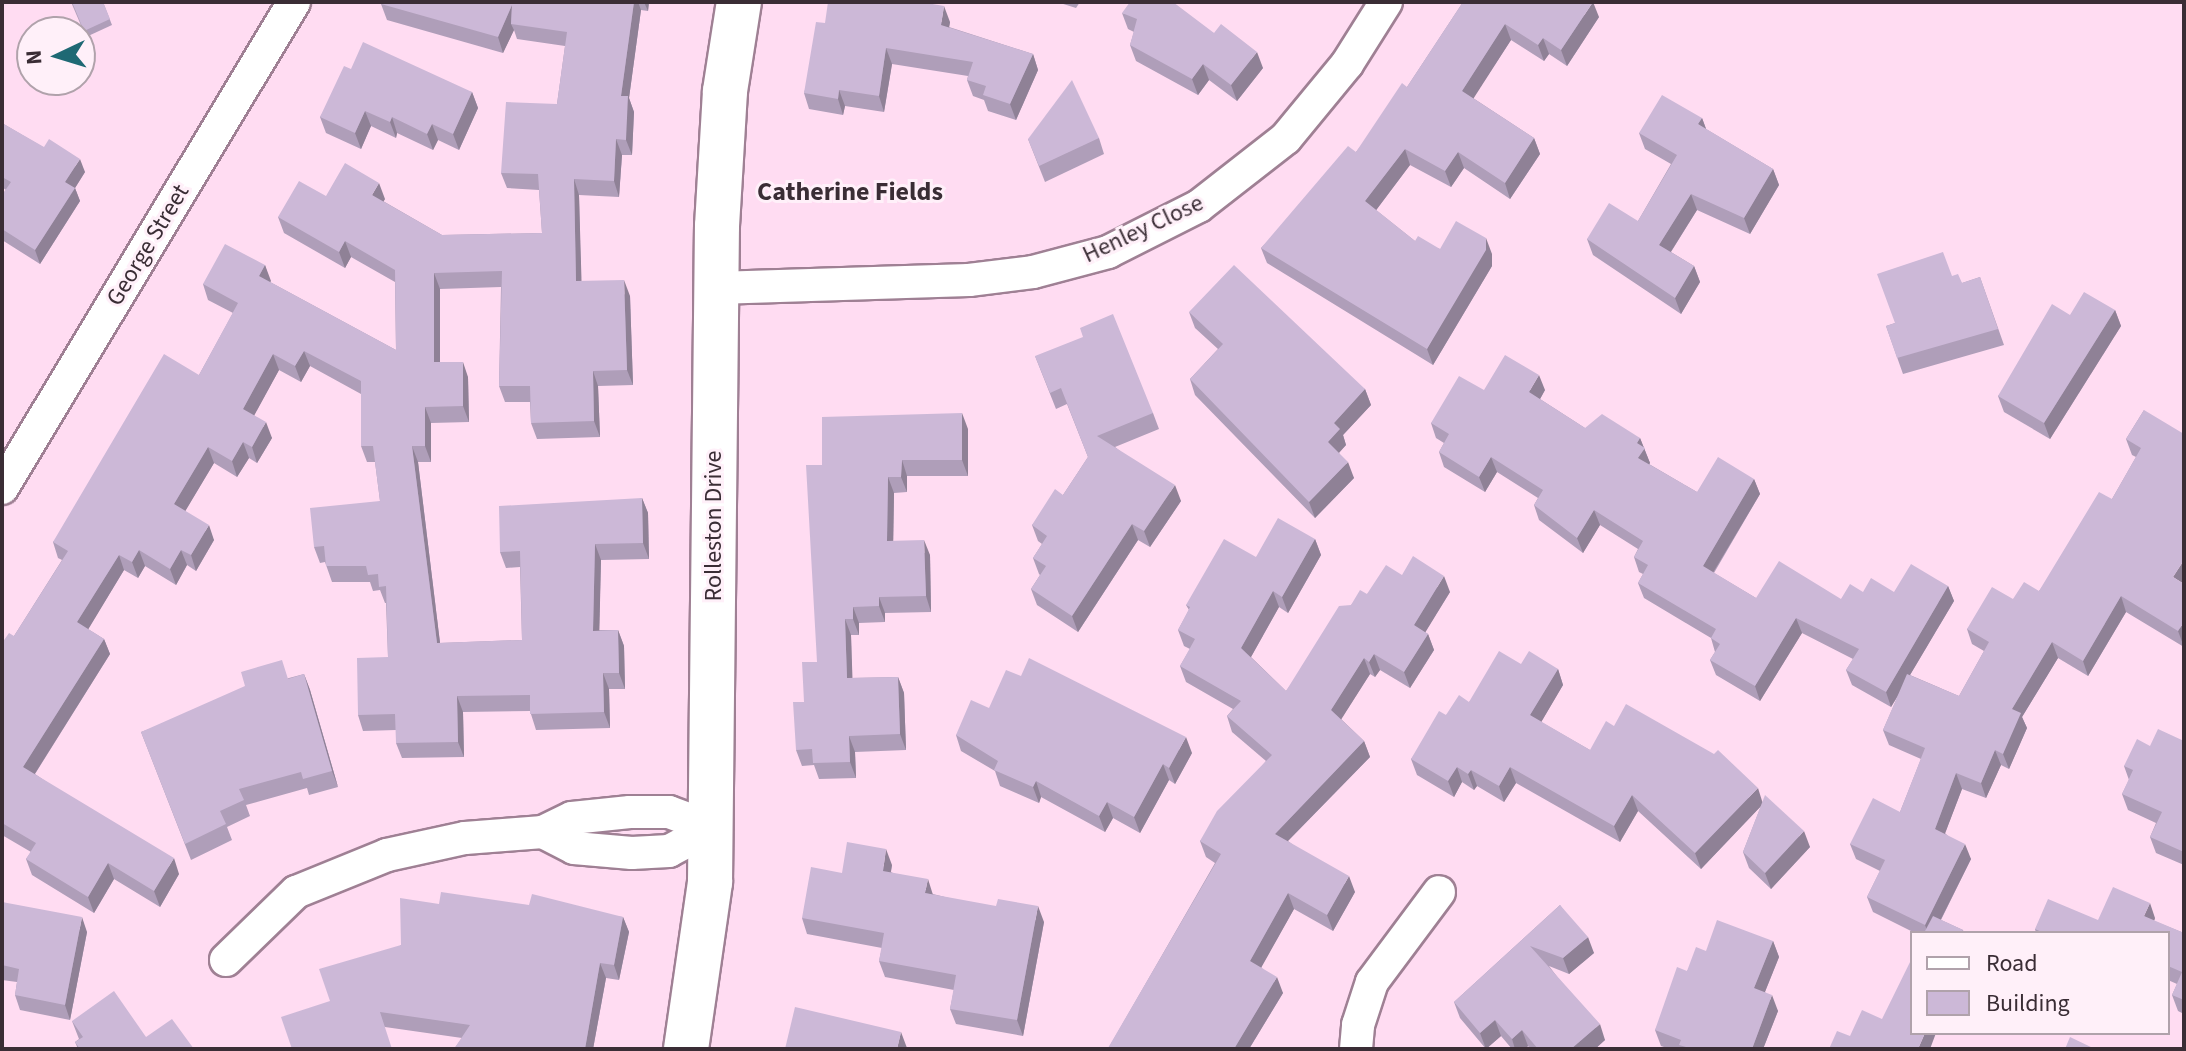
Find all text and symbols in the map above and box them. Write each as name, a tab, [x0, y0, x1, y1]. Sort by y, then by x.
north arrow	[16, 16, 96, 96]
text: N	[18, 49, 51, 66]
district label: Catherine Fields	[757, 176, 943, 208]
street label: George Street	[101, 179, 195, 311]
street label: Henley Close	[1078, 189, 1208, 269]
street label: Rolleston Drive	[700, 451, 728, 601]
legend	[1910, 931, 2170, 1035]
text: Road	[1986, 946, 2038, 981]
text: Building	[1986, 986, 2070, 1021]

